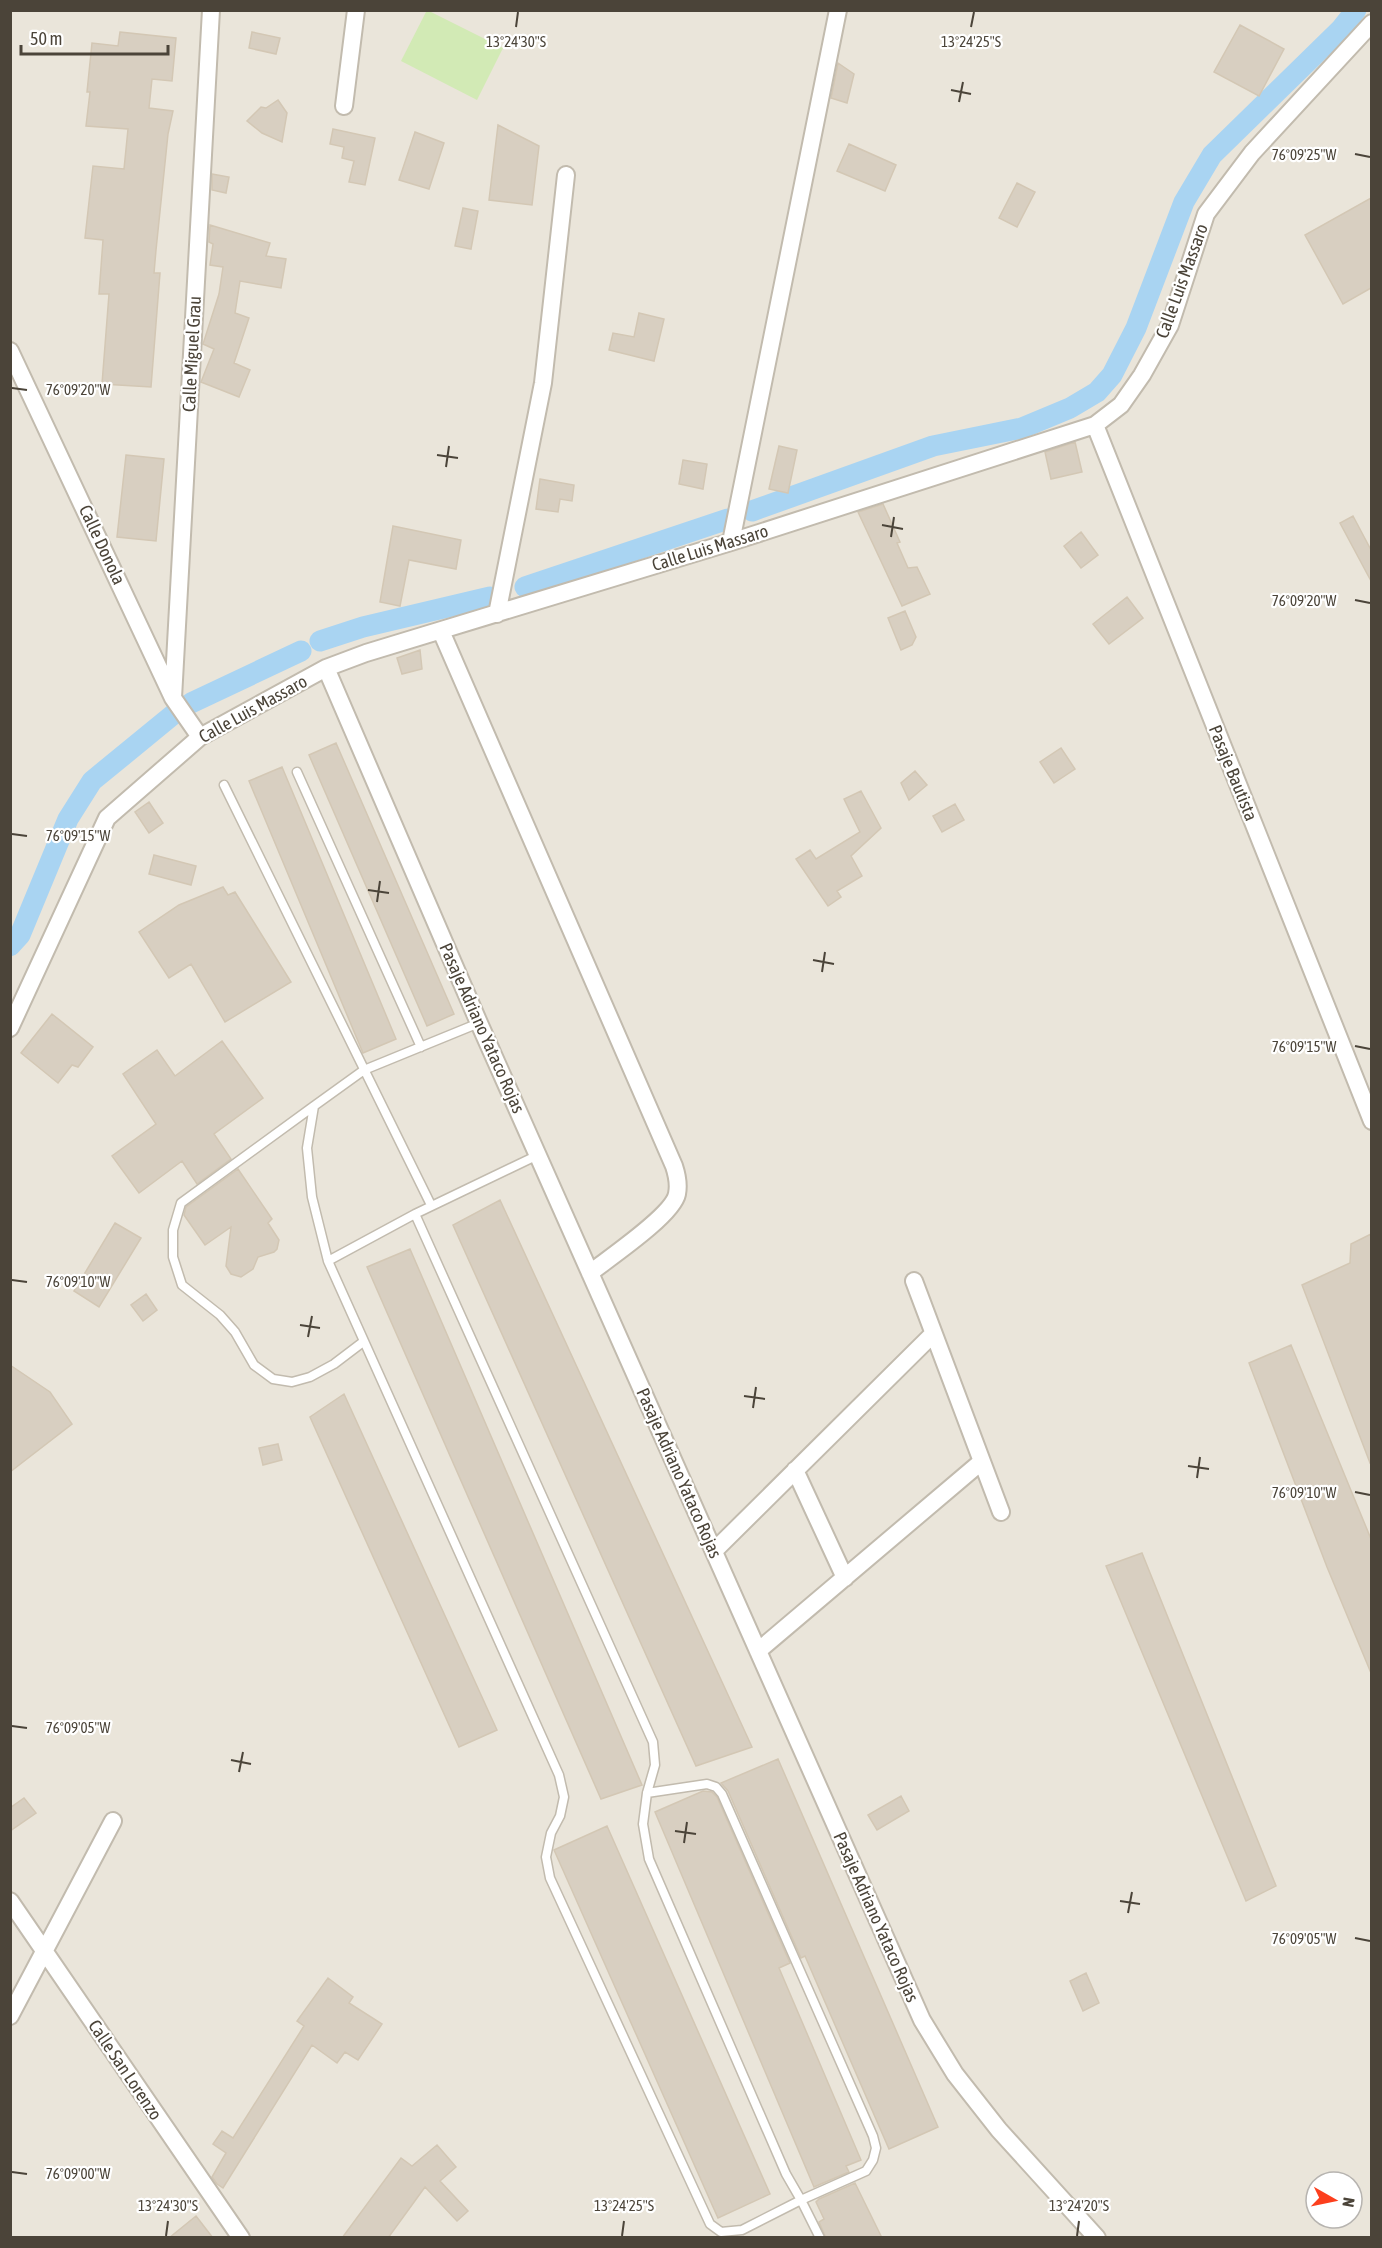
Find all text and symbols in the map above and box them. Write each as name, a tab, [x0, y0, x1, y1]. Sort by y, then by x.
scale bar	[21, 18, 168, 56]
text: 50 m	[30, 28, 62, 49]
text: 13°24'30"S	[486, 33, 546, 50]
text: 13°24'25"S	[941, 33, 1001, 50]
text: 76°09'25"W	[1272, 146, 1336, 163]
street label: Calle Luis Massaro	[1151, 221, 1212, 341]
street label: Calle Miguel Grau	[178, 295, 205, 412]
text: 76°09'20"W	[46, 381, 110, 398]
street label: Calle Donola	[75, 502, 130, 588]
street label: Calle Luis Massaro	[649, 520, 770, 575]
text: 76°09'20"W	[1272, 592, 1336, 609]
street label: Calle Luis Massaro	[195, 670, 310, 747]
street label: Pasaje Bautista	[1205, 722, 1262, 824]
text: 76°09'15"W	[46, 827, 110, 844]
street label: Pasaje Adriano Yataco Rojas	[435, 940, 529, 1116]
text: 76°09'15"W	[1272, 1038, 1336, 1055]
text: 76°09'10"W	[46, 1273, 110, 1290]
street label: Pasaje Adriano Yataco Rojas	[632, 1385, 726, 1561]
text: 76°09'10"W	[1272, 1484, 1336, 1501]
text: 76°09'05"W	[46, 1719, 110, 1736]
street label: Pasaje Adriano Yataco Rojas	[829, 1829, 923, 2005]
text: 76°09'05"W	[1272, 1930, 1336, 1947]
street label: Calle San Lorenzo	[84, 2016, 167, 2124]
text: 76°09'00"W	[46, 2165, 110, 2182]
north arrow	[1304, 2170, 1364, 2230]
text: N	[1339, 2196, 1358, 2208]
text: 13°24'30"S	[138, 2197, 198, 2214]
text: 13°24'25"S	[594, 2197, 654, 2214]
text: 13°24'20"S	[1049, 2197, 1109, 2214]

